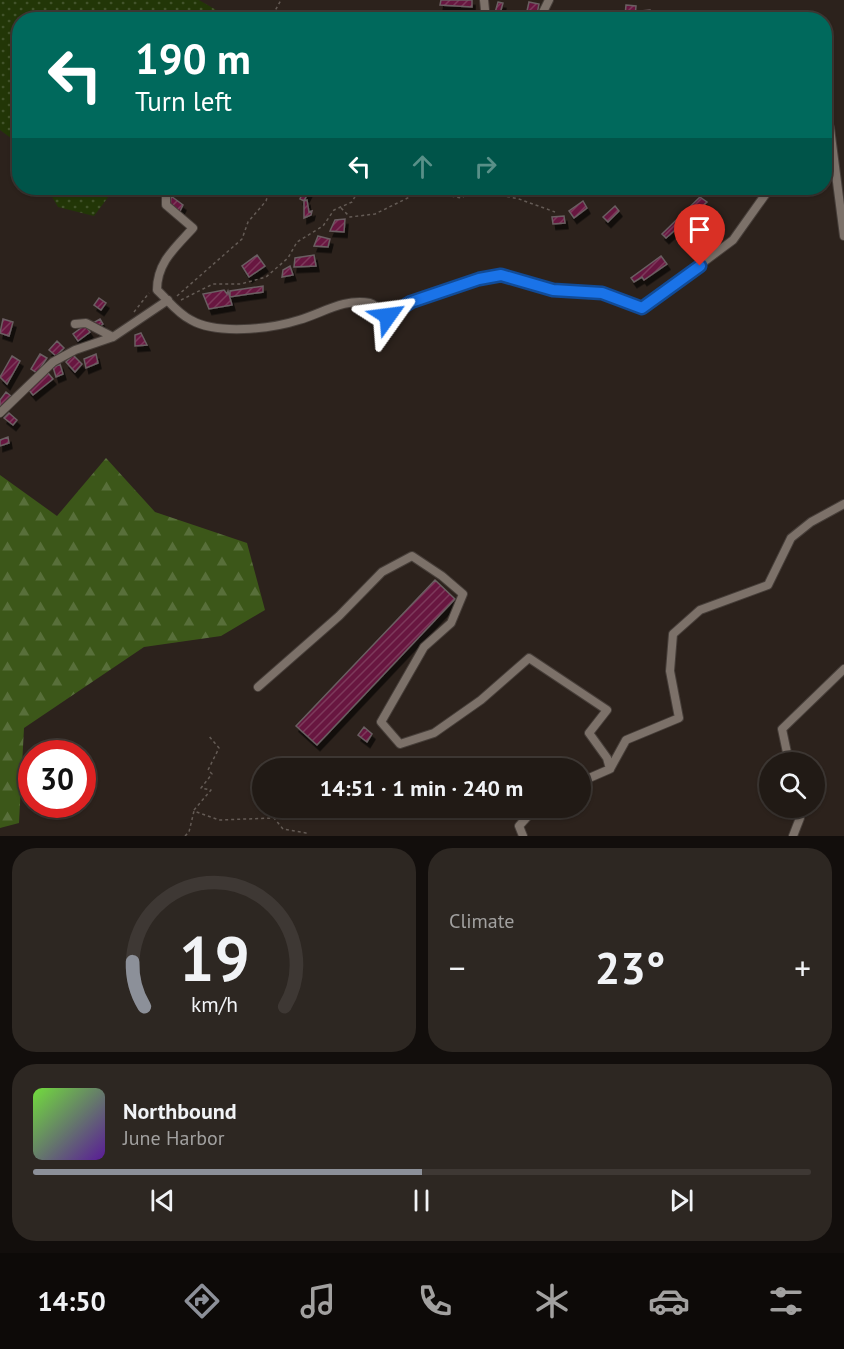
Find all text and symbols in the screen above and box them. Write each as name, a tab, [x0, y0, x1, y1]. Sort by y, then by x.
text: 190 m	[135, 31, 251, 86]
icon: left	[36, 36, 114, 114]
text: Turn left	[135, 84, 232, 118]
icon: left	[343, 150, 376, 183]
icon: ahead	[406, 150, 439, 183]
icon: right	[469, 150, 502, 183]
pin	[674, 204, 725, 266]
icon: arrive	[683, 213, 716, 246]
position arrow	[356, 284, 420, 348]
speed limit sign: 30	[18, 740, 96, 818]
map controls	[759, 752, 825, 818]
button: search	[759, 752, 825, 818]
text: 14:51 · 1 min · 240 m	[320, 774, 523, 802]
text: Climate	[449, 908, 515, 934]
text: 19	[179, 917, 249, 998]
text: 23°	[595, 938, 665, 996]
text: −	[449, 946, 466, 989]
text: +	[794, 946, 811, 989]
text: km/h	[190, 990, 237, 1018]
text: Northbound	[123, 1097, 237, 1125]
text: June Harbor	[123, 1125, 225, 1151]
icon: previous	[146, 1184, 179, 1217]
icon: pause	[405, 1184, 438, 1217]
icon: next	[665, 1184, 698, 1217]
icon: directions	[181, 1280, 223, 1322]
icon: music	[297, 1280, 339, 1322]
icon: phone	[414, 1280, 456, 1322]
icon: climate	[531, 1280, 573, 1322]
icon: car	[648, 1280, 690, 1322]
icon: filters	[765, 1280, 807, 1322]
text: 14:50	[37, 1284, 106, 1318]

